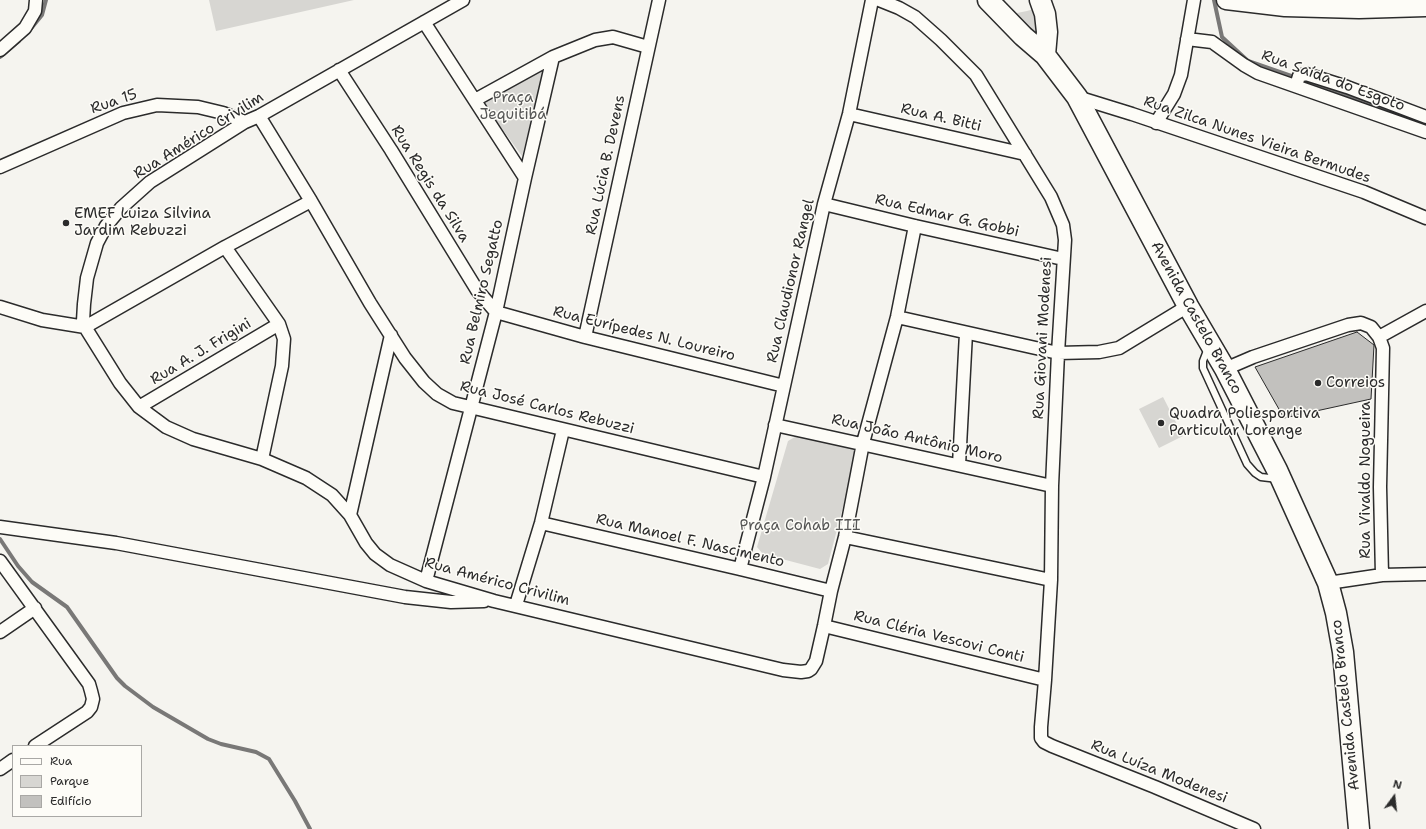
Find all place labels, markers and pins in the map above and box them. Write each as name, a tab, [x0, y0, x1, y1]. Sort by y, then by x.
place label: EMEF Luiza Silvina Jardim Rebuzzi	[74, 205, 211, 240]
marker: EMEF Luiza Silvina Jardim Rebuzzi	[61, 218, 71, 228]
place label: Correios	[1326, 374, 1385, 392]
marker: Correios	[1313, 378, 1323, 388]
place label: Quadra Poliesportiva Particular Lorenge	[1169, 405, 1320, 440]
marker: Quadra Poliesportiva Particular Lorenge	[1156, 418, 1166, 428]

